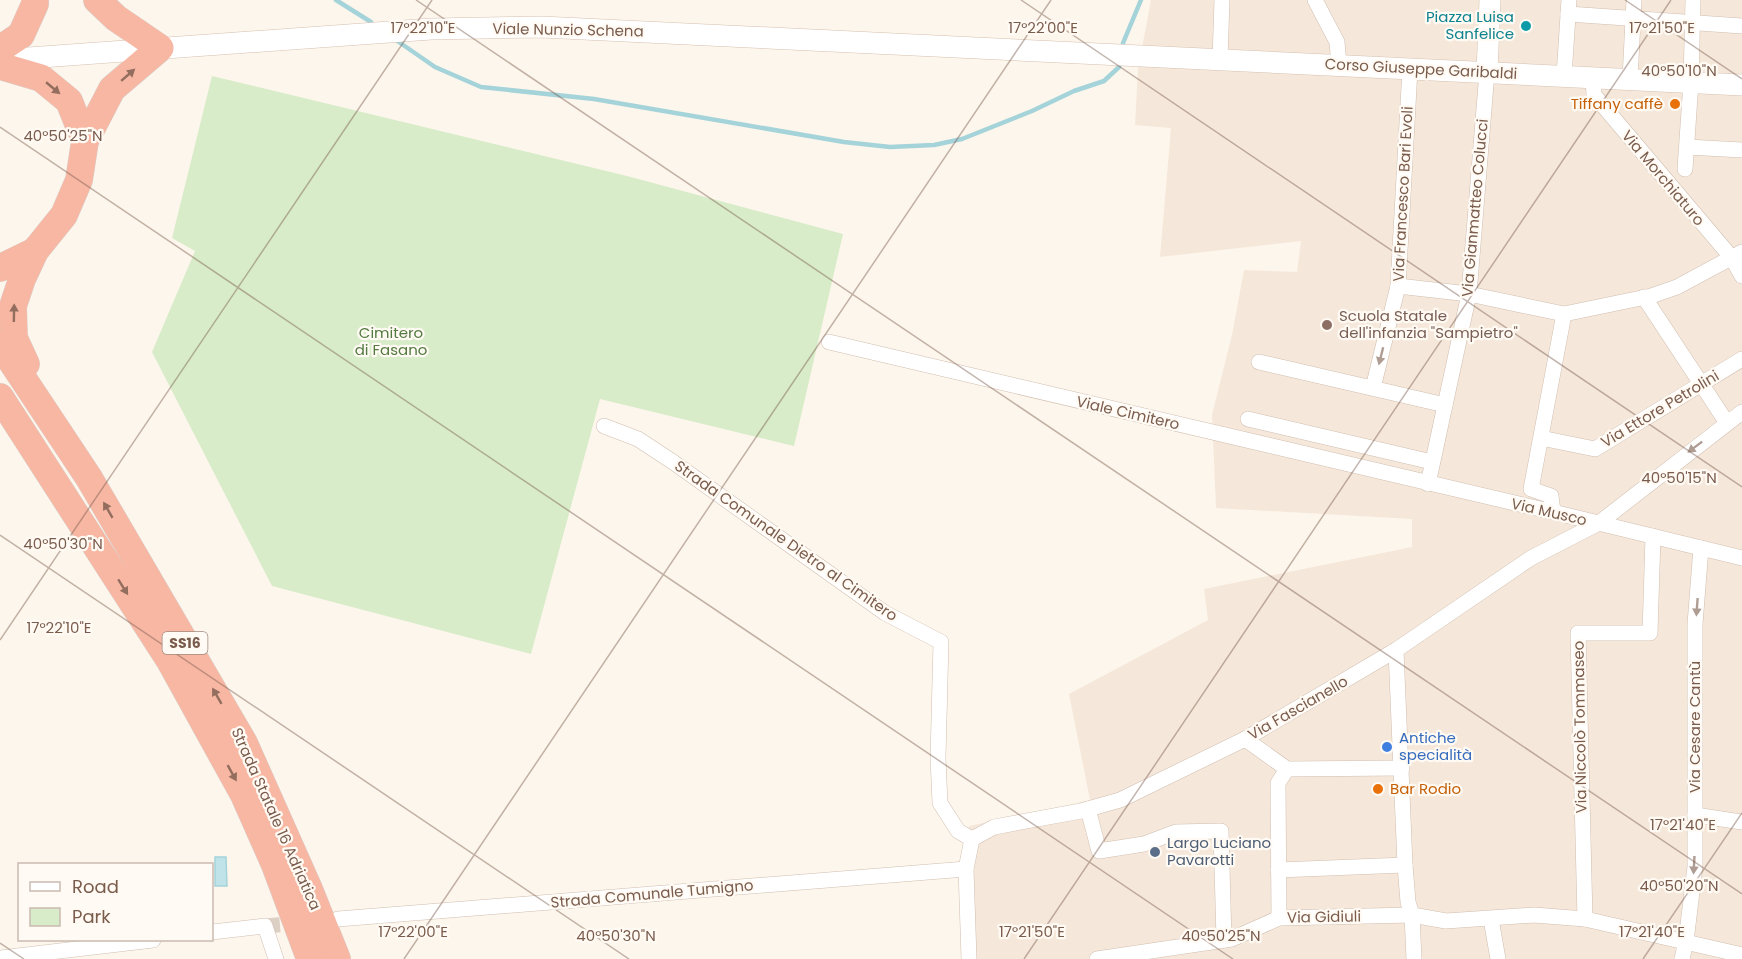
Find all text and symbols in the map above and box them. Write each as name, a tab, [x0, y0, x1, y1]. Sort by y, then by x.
place label: Piazza Luisa Sanfelice	[1426, 6, 1514, 44]
text: 17°22'10"E	[390, 17, 456, 38]
text: 17°22'00"E	[1008, 17, 1078, 38]
text: 17°21'50"E	[1629, 17, 1695, 38]
street label: Viale Nunzio Schena	[492, 18, 644, 41]
marker: Piazza Luisa Sanfelice	[1519, 19, 1533, 33]
street label: Corso Giuseppe Garibaldi	[1324, 53, 1518, 84]
text: 40°50'10"N	[1641, 60, 1717, 81]
one-way arrow	[120, 69, 135, 82]
one-way arrow	[45, 81, 60, 94]
place label: Tiffany caffè	[1571, 93, 1663, 114]
marker: Tiffany caffè	[1668, 97, 1682, 111]
street label: Via Francesco Bari Evoli	[1387, 106, 1418, 282]
street label: Via Gianmatteo Colucci	[1456, 118, 1493, 298]
text: 40°50'25"N	[23, 125, 103, 146]
street label: Via Morchiaturo	[1617, 125, 1710, 230]
one-way arrow	[9, 303, 19, 322]
place label: Scuola Statale dell'infanzia "Sampietro"	[1339, 305, 1518, 343]
marker: Scuola Statale dell'infanzia "Sampietro"	[1320, 318, 1334, 332]
park label: Cimitero di Fasano	[355, 322, 427, 360]
one-way arrow	[1375, 346, 1385, 365]
street label: Via Ettore Petrolini	[1597, 365, 1723, 452]
street label: Viale Cimitero	[1074, 390, 1182, 435]
one-way arrow	[1688, 441, 1703, 453]
street label: Strada Comunale Dietro al Cimitero	[671, 455, 902, 626]
text: 40°50'15"N	[1641, 467, 1717, 488]
street label: Via Musco	[1509, 493, 1589, 530]
one-way arrow	[103, 501, 113, 518]
text: 40°50'30"N	[23, 533, 103, 554]
one-way arrow	[117, 579, 128, 595]
one-way arrow	[1692, 597, 1701, 616]
text: 17°22'10"E	[26, 617, 92, 638]
road number: SS16	[162, 632, 207, 654]
street label: Via Niccolò Tommaseo	[1567, 640, 1592, 814]
street label: Via Cesare Cantù	[1684, 661, 1705, 793]
street label: Via Fascianello	[1244, 670, 1352, 745]
one-way arrow	[211, 688, 222, 704]
street label: Strada Statale 16 Adriatica	[227, 724, 326, 913]
place label: Antiche specialità	[1399, 727, 1472, 765]
marker: Antiche specialità	[1380, 740, 1394, 754]
one-way arrow	[227, 765, 237, 782]
place label: Bar Rodio	[1390, 778, 1461, 799]
marker: Bar Rodio	[1371, 782, 1385, 796]
text: 17°21'40"E	[1650, 814, 1716, 835]
place label: Largo Luciano Pavarotti	[1167, 832, 1271, 870]
marker: Largo Luciano Pavarotti	[1148, 845, 1162, 859]
one-way arrow	[1690, 855, 1699, 874]
legend	[18, 863, 213, 941]
text: Road	[72, 874, 119, 899]
street label: Strada Comunale Tumigno	[550, 874, 754, 913]
text: 40°50'20"N	[1639, 875, 1719, 896]
text: Park	[72, 904, 111, 929]
street label: Via Gidiuli	[1287, 905, 1361, 928]
text: 17°22'00"E	[378, 921, 448, 942]
text: 17°21'50"E	[999, 921, 1065, 942]
text: 17°21'40"E	[1619, 921, 1685, 942]
text: 40°50'30"N	[576, 925, 656, 946]
text: 40°50'25"N	[1181, 925, 1261, 946]

